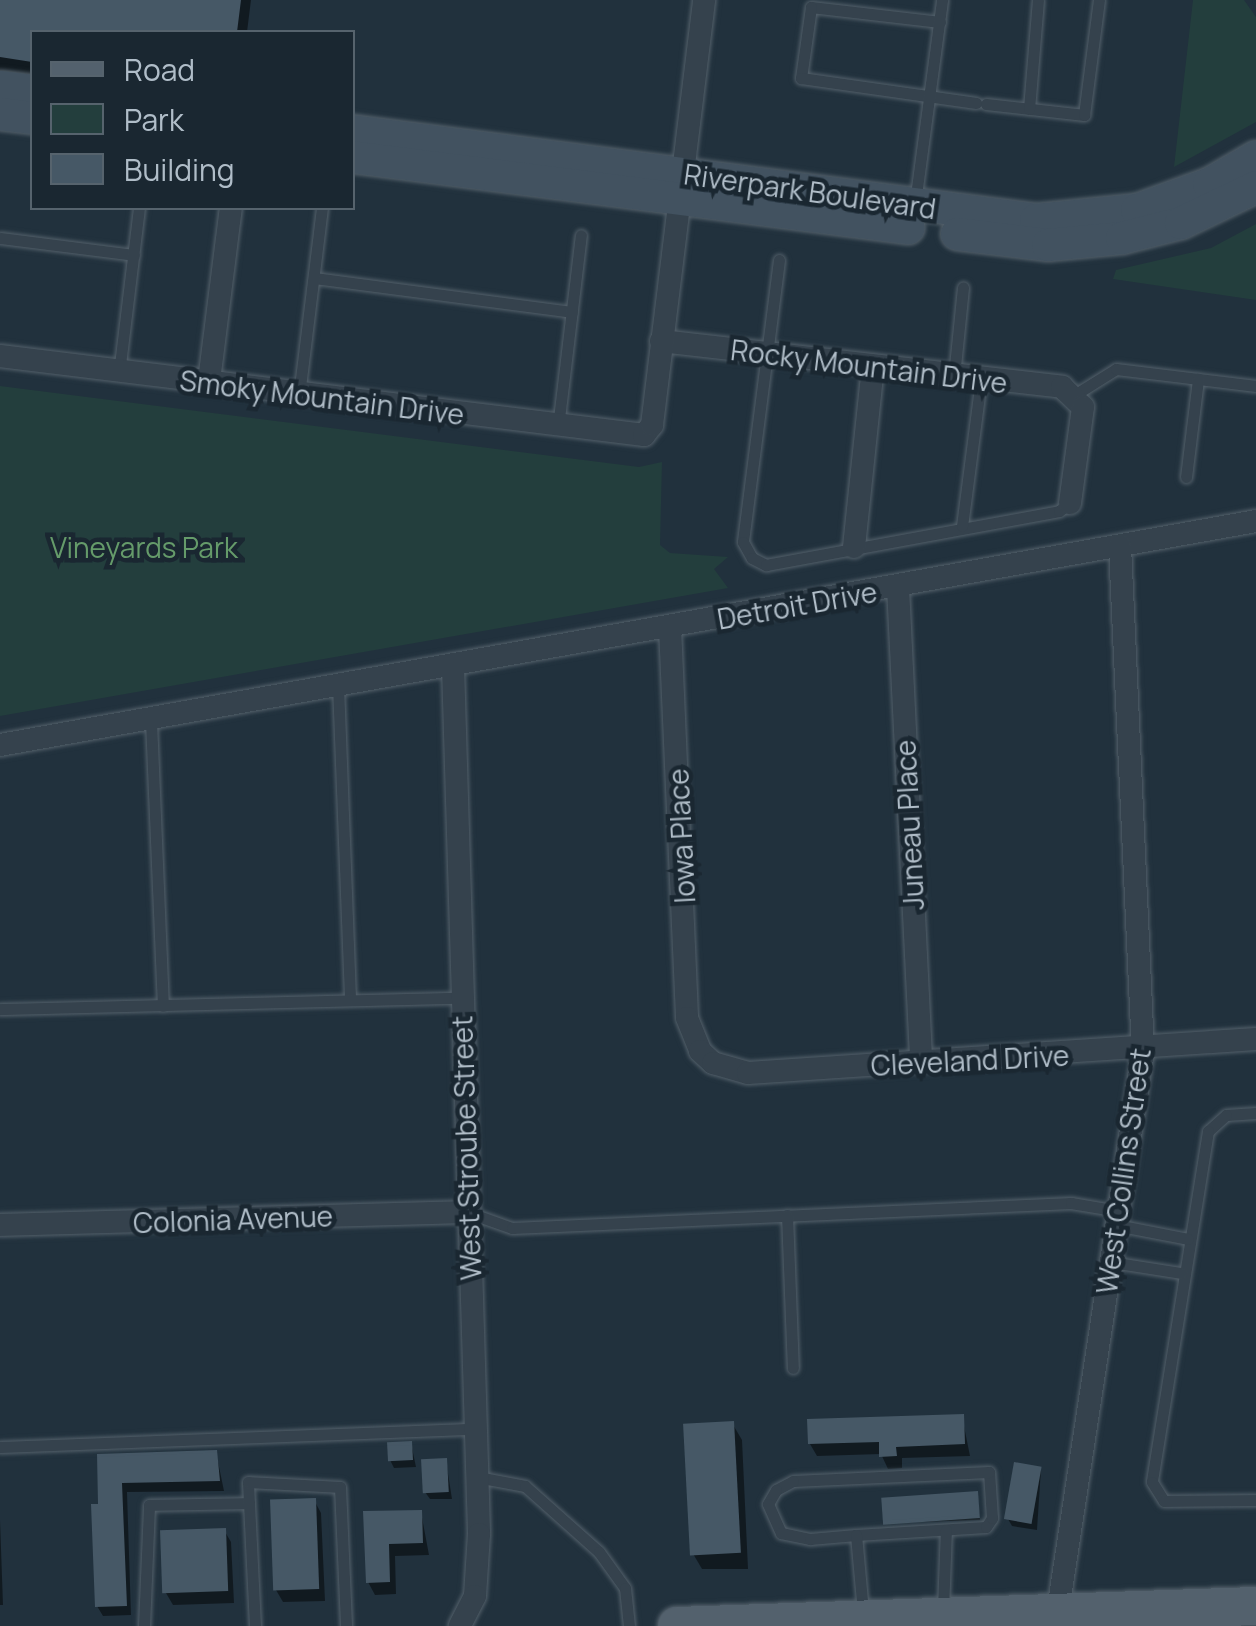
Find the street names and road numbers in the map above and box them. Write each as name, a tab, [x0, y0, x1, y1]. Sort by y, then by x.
street label: Riverpark Boulevard	[682, 157, 938, 225]
street label: Rocky Mountain Drive	[729, 332, 1009, 400]
street label: Smoky Mountain Drive	[178, 363, 466, 431]
street label: Detroit Drive	[715, 574, 879, 636]
street label: Juneau Place	[888, 739, 930, 911]
street label: Iowa Place	[661, 768, 701, 904]
street label: West Stroube Street	[445, 1015, 487, 1281]
street label: Cleveland Drive	[870, 1038, 1070, 1082]
street label: West Collins Street	[1089, 1046, 1157, 1296]
street label: Colonia Avenue	[133, 1199, 333, 1239]

